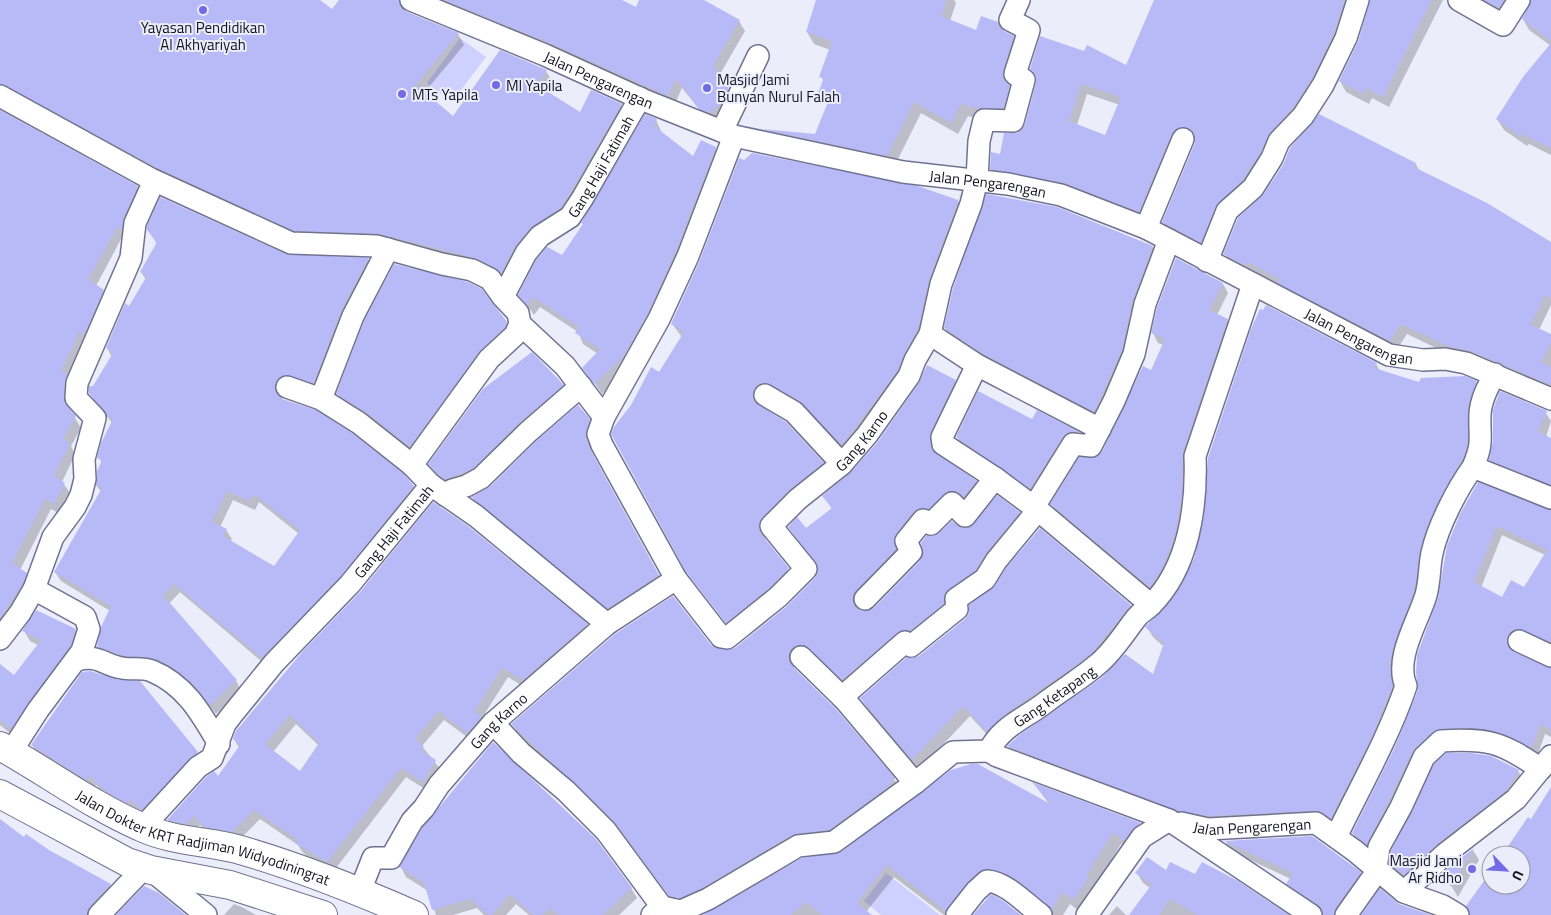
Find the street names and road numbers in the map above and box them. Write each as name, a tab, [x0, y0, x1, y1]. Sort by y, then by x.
street label: Jalan Pengarengan	[540, 45, 657, 114]
street label: Gang Haji Fatimah	[561, 111, 639, 222]
street label: Jalan Pengarengan	[928, 164, 1048, 203]
street label: Jalan Pengarengan	[1301, 302, 1415, 370]
street label: Gang Karno	[830, 405, 893, 477]
street label: Gang Haji Fatimah	[348, 479, 439, 583]
street label: Gang Ketapang	[1008, 659, 1100, 733]
street label: Gang Karno	[464, 687, 532, 754]
street label: Jalan Dokter KRT Radjiman Widyodiningrat	[72, 783, 334, 891]
street label: Jalan Pengarengan	[1191, 812, 1312, 840]

